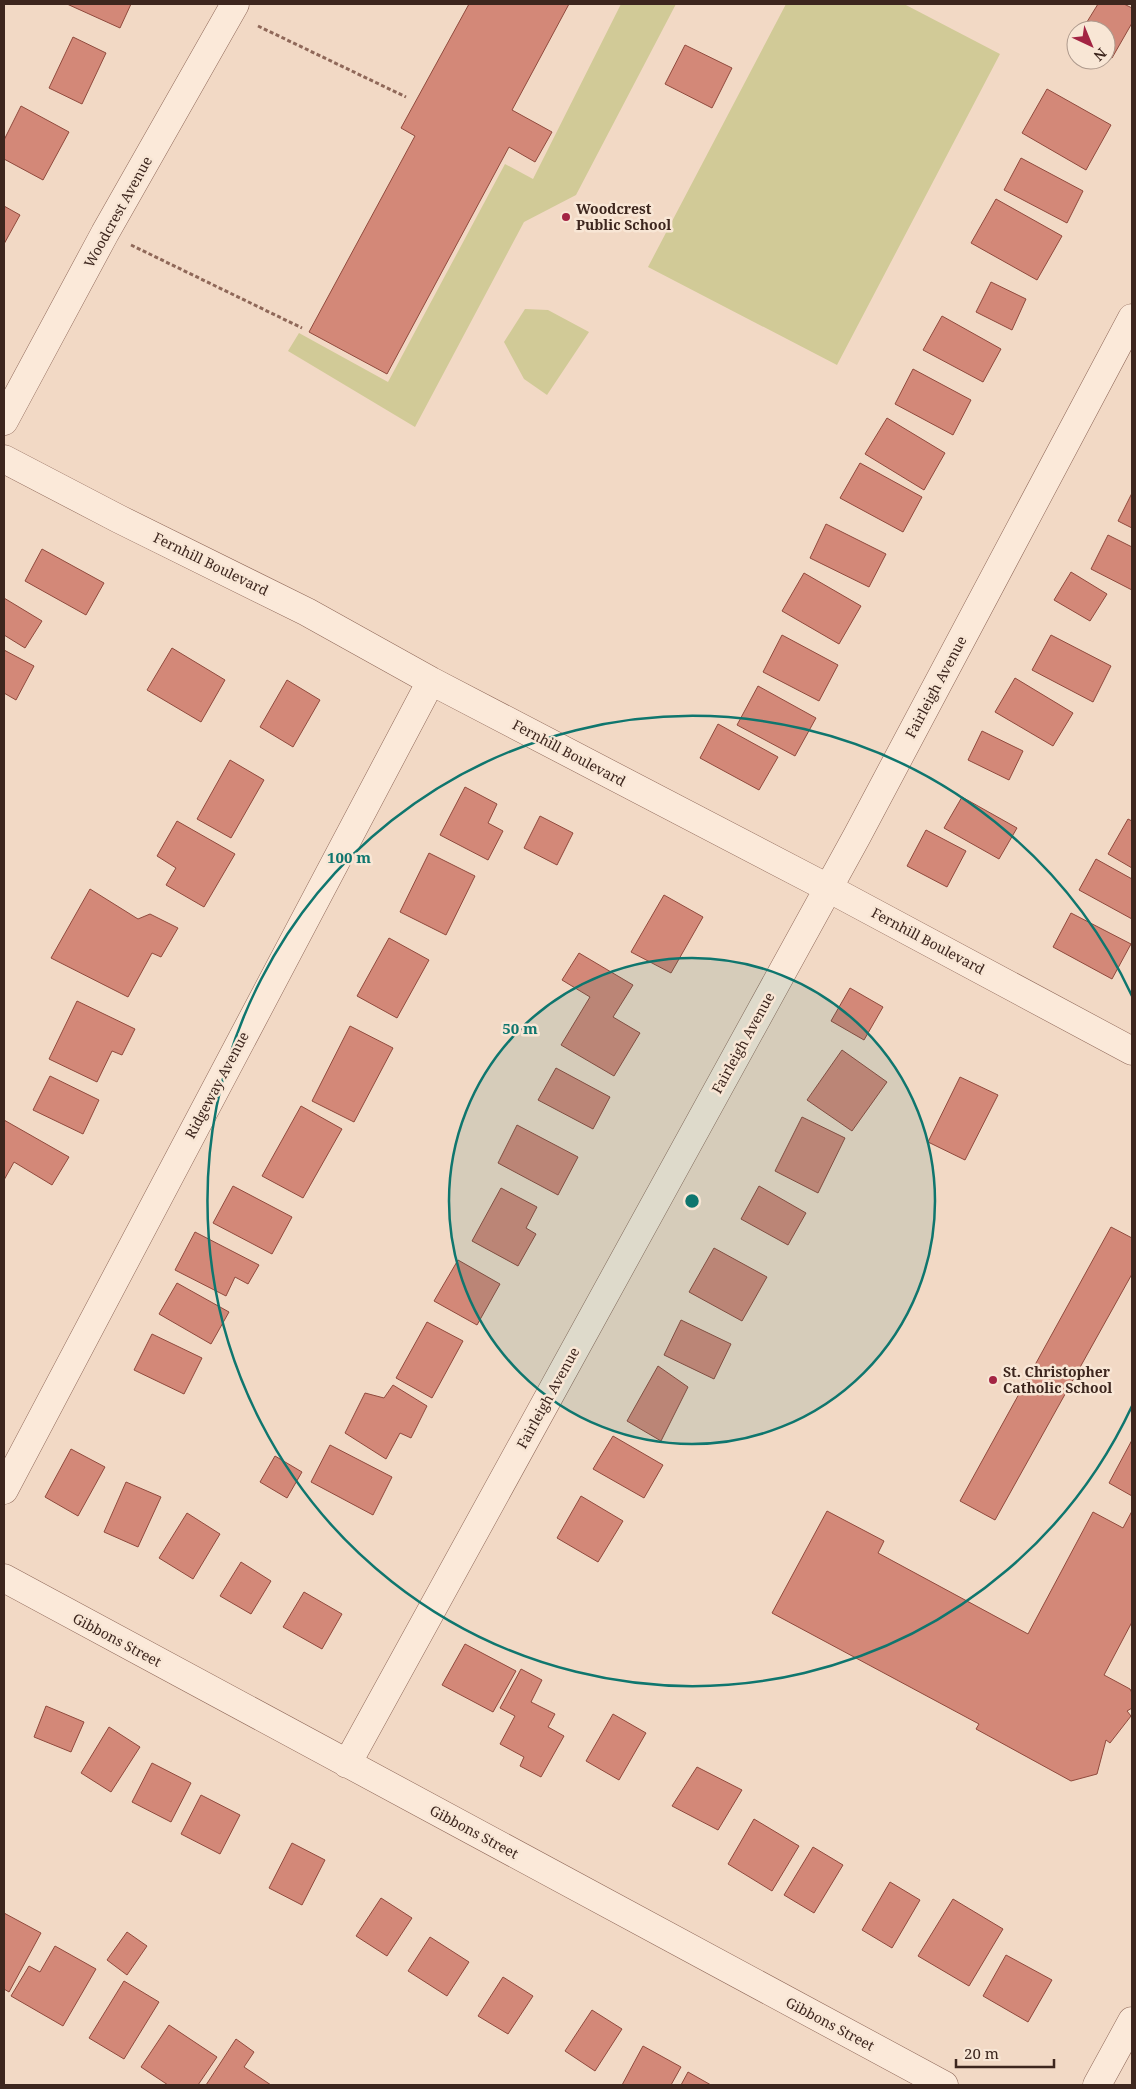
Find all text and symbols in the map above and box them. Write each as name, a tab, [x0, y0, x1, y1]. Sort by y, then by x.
north arrow	[1066, 20, 1116, 70]
text: N	[1090, 44, 1111, 65]
street label: Woodcrest Avenue	[79, 153, 156, 271]
place label: Woodcrest Public School	[576, 199, 671, 234]
marker: Woodcrest Public School	[560, 211, 572, 223]
street label: Fernhill Boulevard	[151, 527, 272, 600]
street label: Fairleigh Avenue	[901, 632, 970, 741]
street label: Fernhill Boulevard	[509, 715, 630, 791]
text: 100 m	[327, 847, 371, 867]
street label: Fernhill Boulevard	[868, 903, 989, 979]
street label: Fairleigh Avenue	[707, 989, 778, 1097]
text: 50 m	[502, 1018, 538, 1038]
street label: Ridgeway Avenue	[180, 1028, 253, 1142]
centre of rings	[683, 1192, 701, 1210]
street label: Fairleigh Avenue	[512, 1344, 583, 1452]
place label: St. Christopher Catholic School	[1003, 1362, 1112, 1397]
marker: St. Christopher Catholic School	[987, 1374, 999, 1386]
street label: Gibbons Street	[70, 1608, 165, 1671]
street label: Gibbons Street	[427, 1800, 522, 1863]
street label: Gibbons Street	[783, 1992, 878, 2055]
scale bar	[956, 2036, 1054, 2068]
text: 20 m	[964, 2043, 999, 2063]

